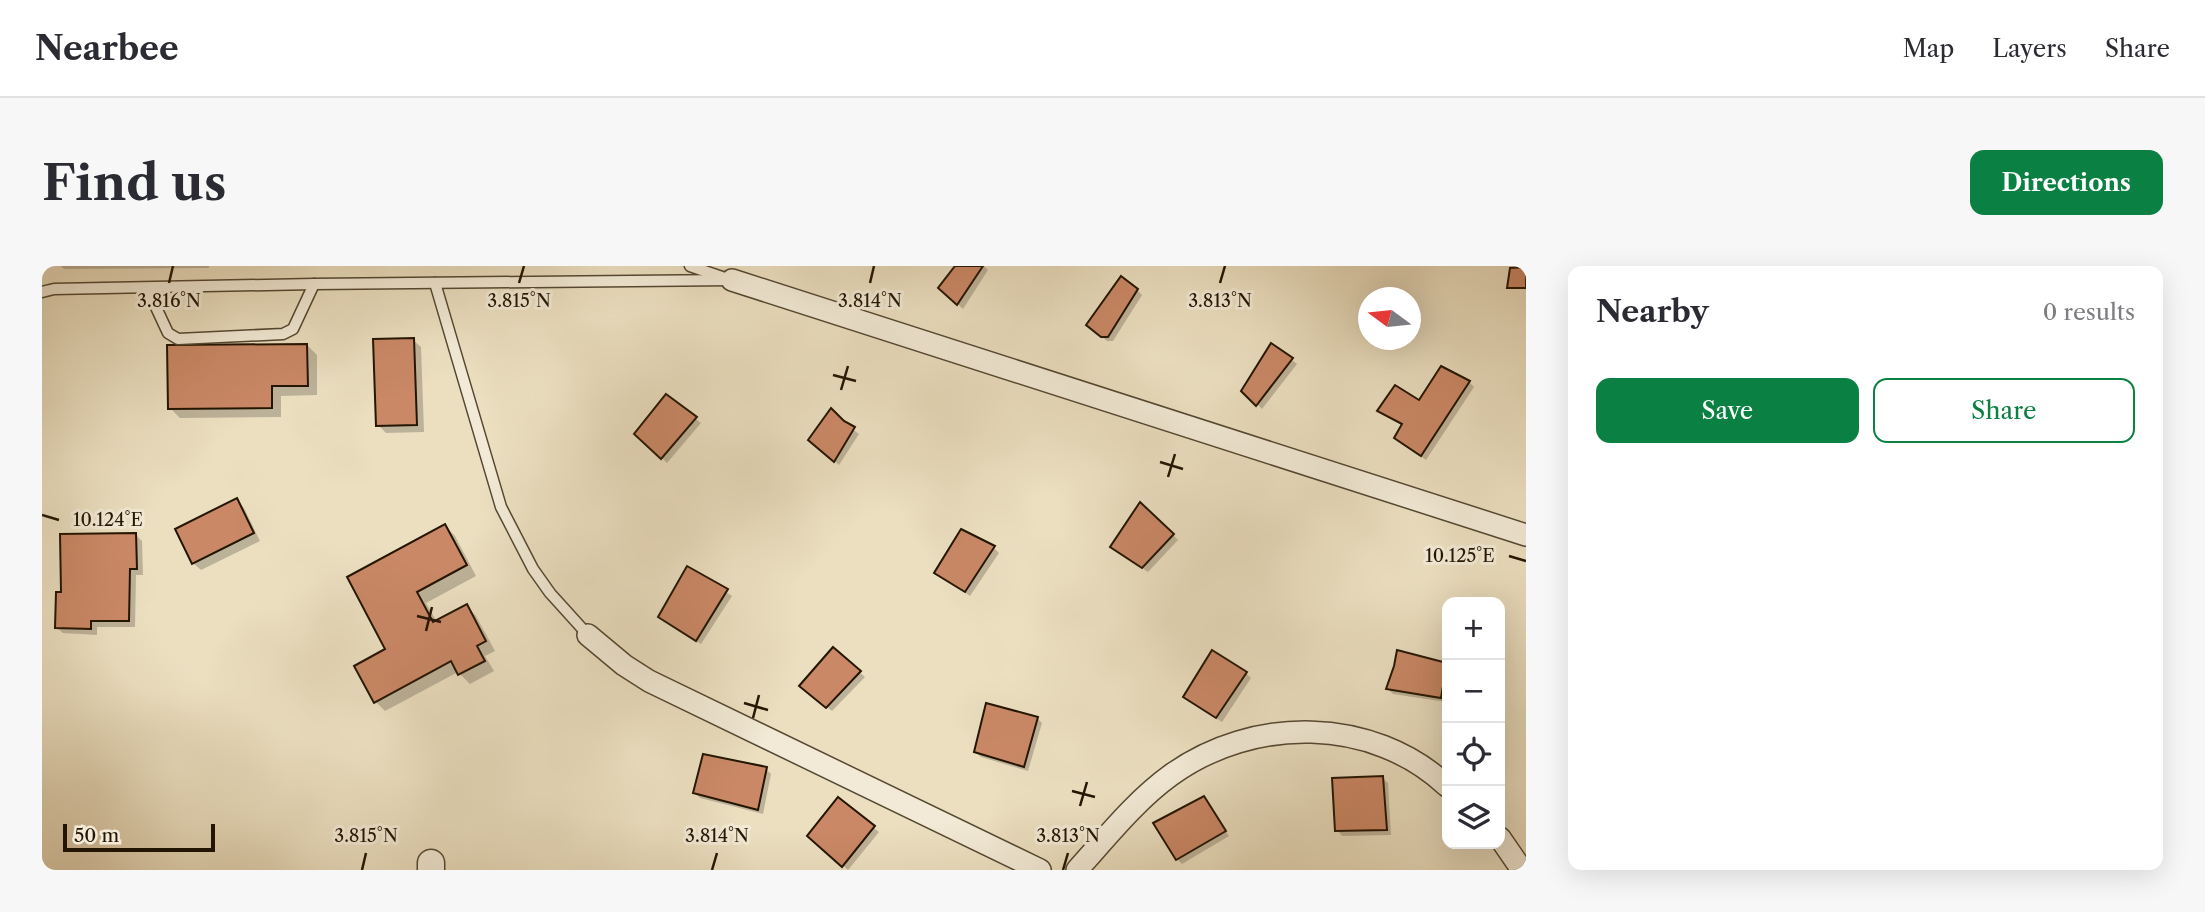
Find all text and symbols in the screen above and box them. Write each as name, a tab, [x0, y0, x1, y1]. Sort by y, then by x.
text: Nearbee	[35, 28, 179, 69]
text: Map	[1903, 34, 1954, 63]
text: Layers	[1992, 34, 2067, 63]
text: Share	[2105, 34, 2170, 63]
button: Directions	[1970, 150, 2163, 215]
text: Find us	[42, 152, 226, 213]
north arrow	[1358, 287, 1421, 350]
text: 3.816°N	[137, 290, 201, 312]
text: 3.815°N	[487, 290, 551, 312]
text: 3.814°N	[838, 290, 902, 312]
text: 3.813°N	[1188, 290, 1252, 312]
text: Nearby	[1596, 293, 1709, 330]
text: 0 results	[2043, 298, 2135, 326]
button: Save	[1596, 378, 1859, 443]
button: Share	[1873, 378, 2135, 443]
text: 10.124°E	[73, 509, 143, 531]
text: 10.125°E	[1425, 545, 1495, 567]
map controls	[1442, 597, 1505, 849]
button: +	[1442, 597, 1505, 660]
button: −	[1442, 660, 1505, 723]
button: locate	[1442, 723, 1505, 786]
button: layers	[1442, 786, 1505, 849]
scale bar	[63, 821, 215, 853]
text: 50 m	[74, 824, 119, 847]
text: 3.815°N	[334, 825, 398, 847]
text: 3.814°N	[685, 825, 749, 847]
text: 3.813°N	[1036, 825, 1100, 847]

